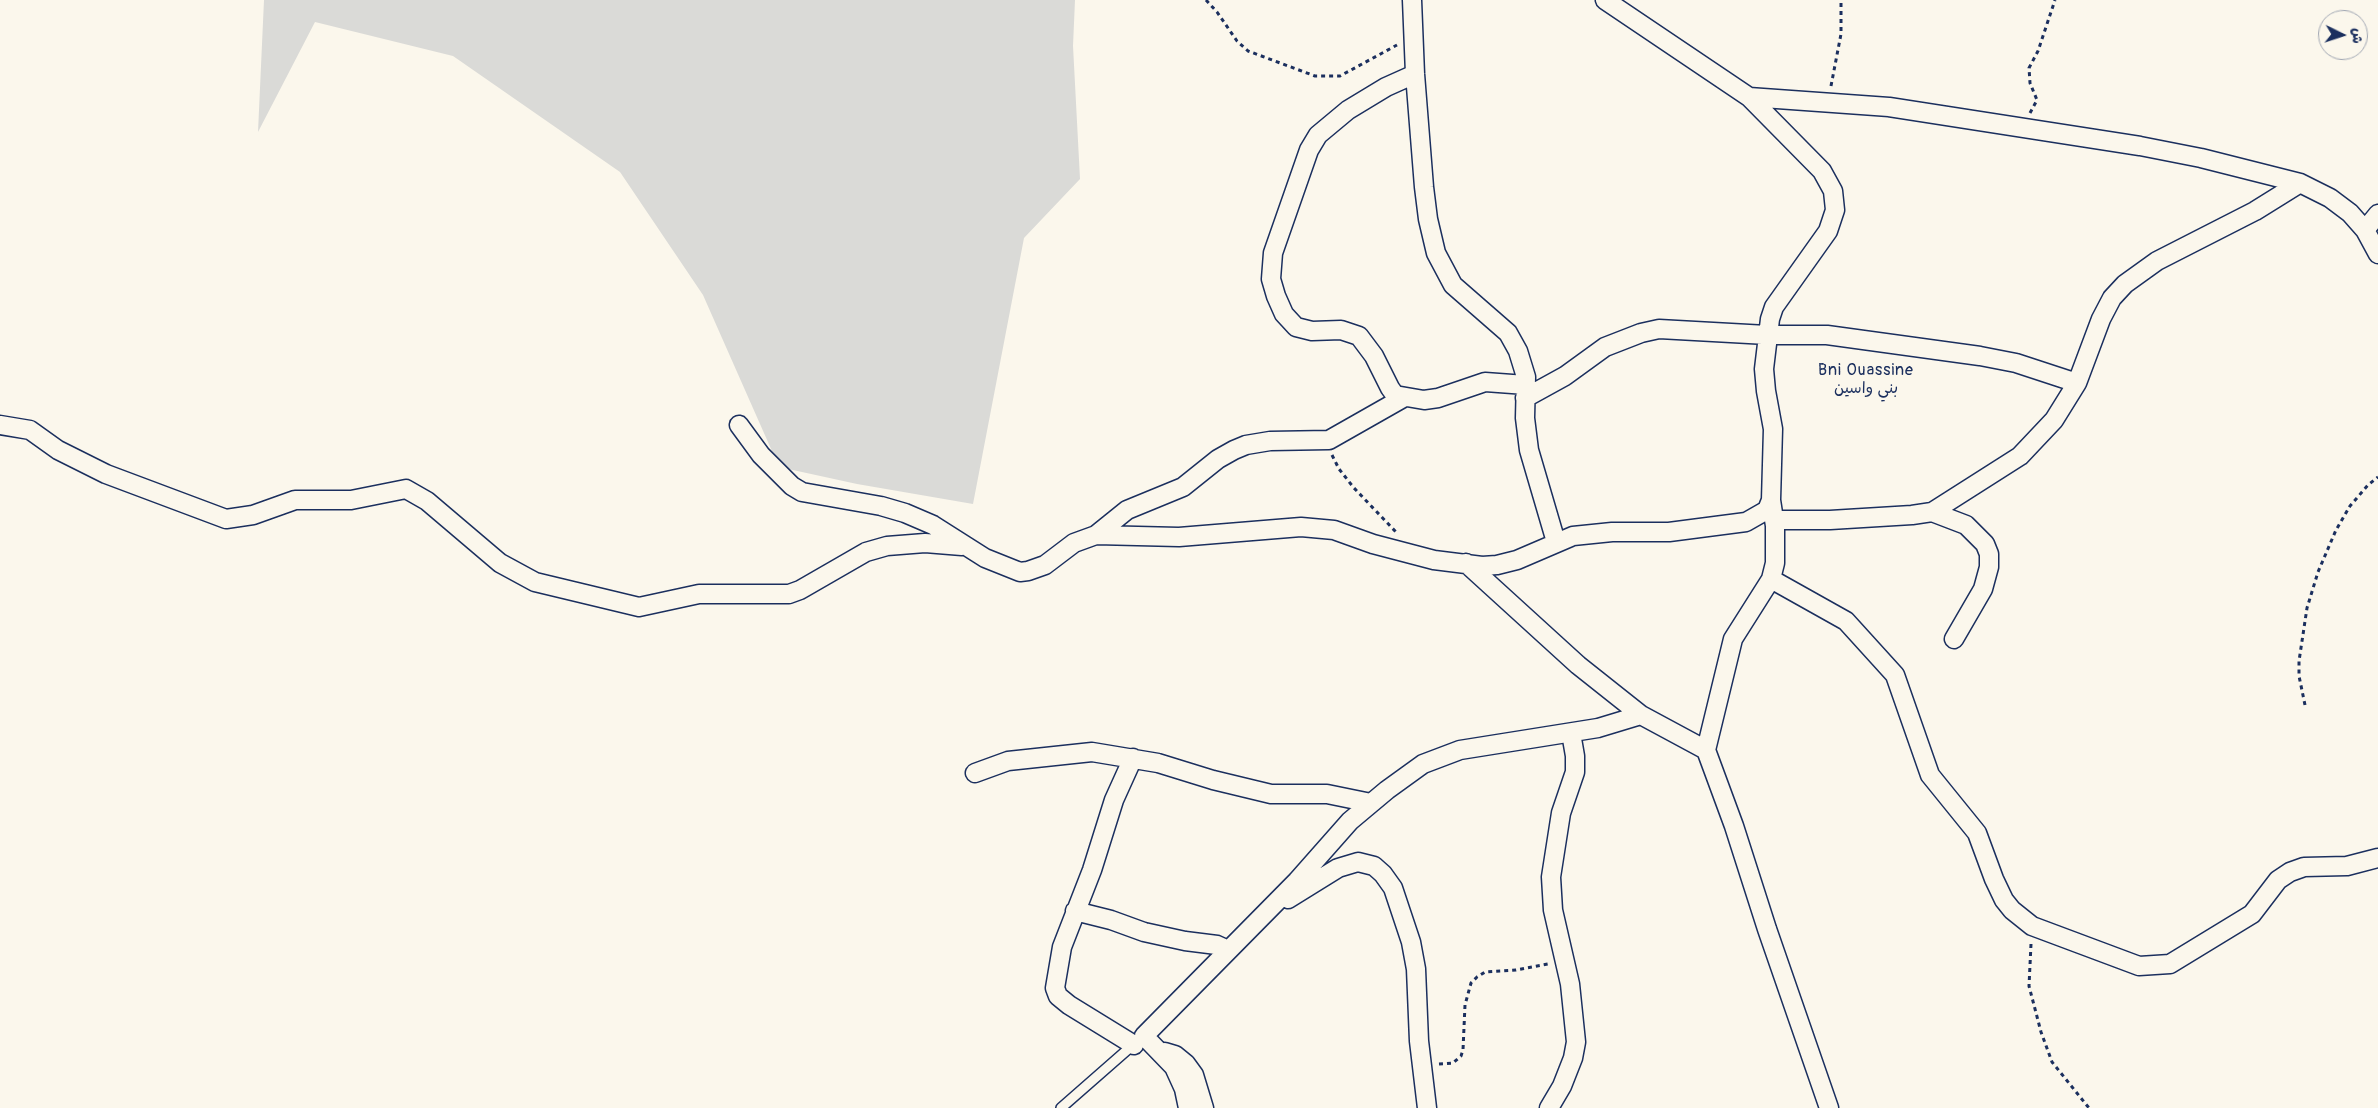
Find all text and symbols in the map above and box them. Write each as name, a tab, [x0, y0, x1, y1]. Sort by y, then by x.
north arrow	[2318, 10, 2368, 60]
text: ش	[2348, 28, 2366, 44]
district label: Bni Ouassine بني واسين	[1816, 361, 1916, 399]

